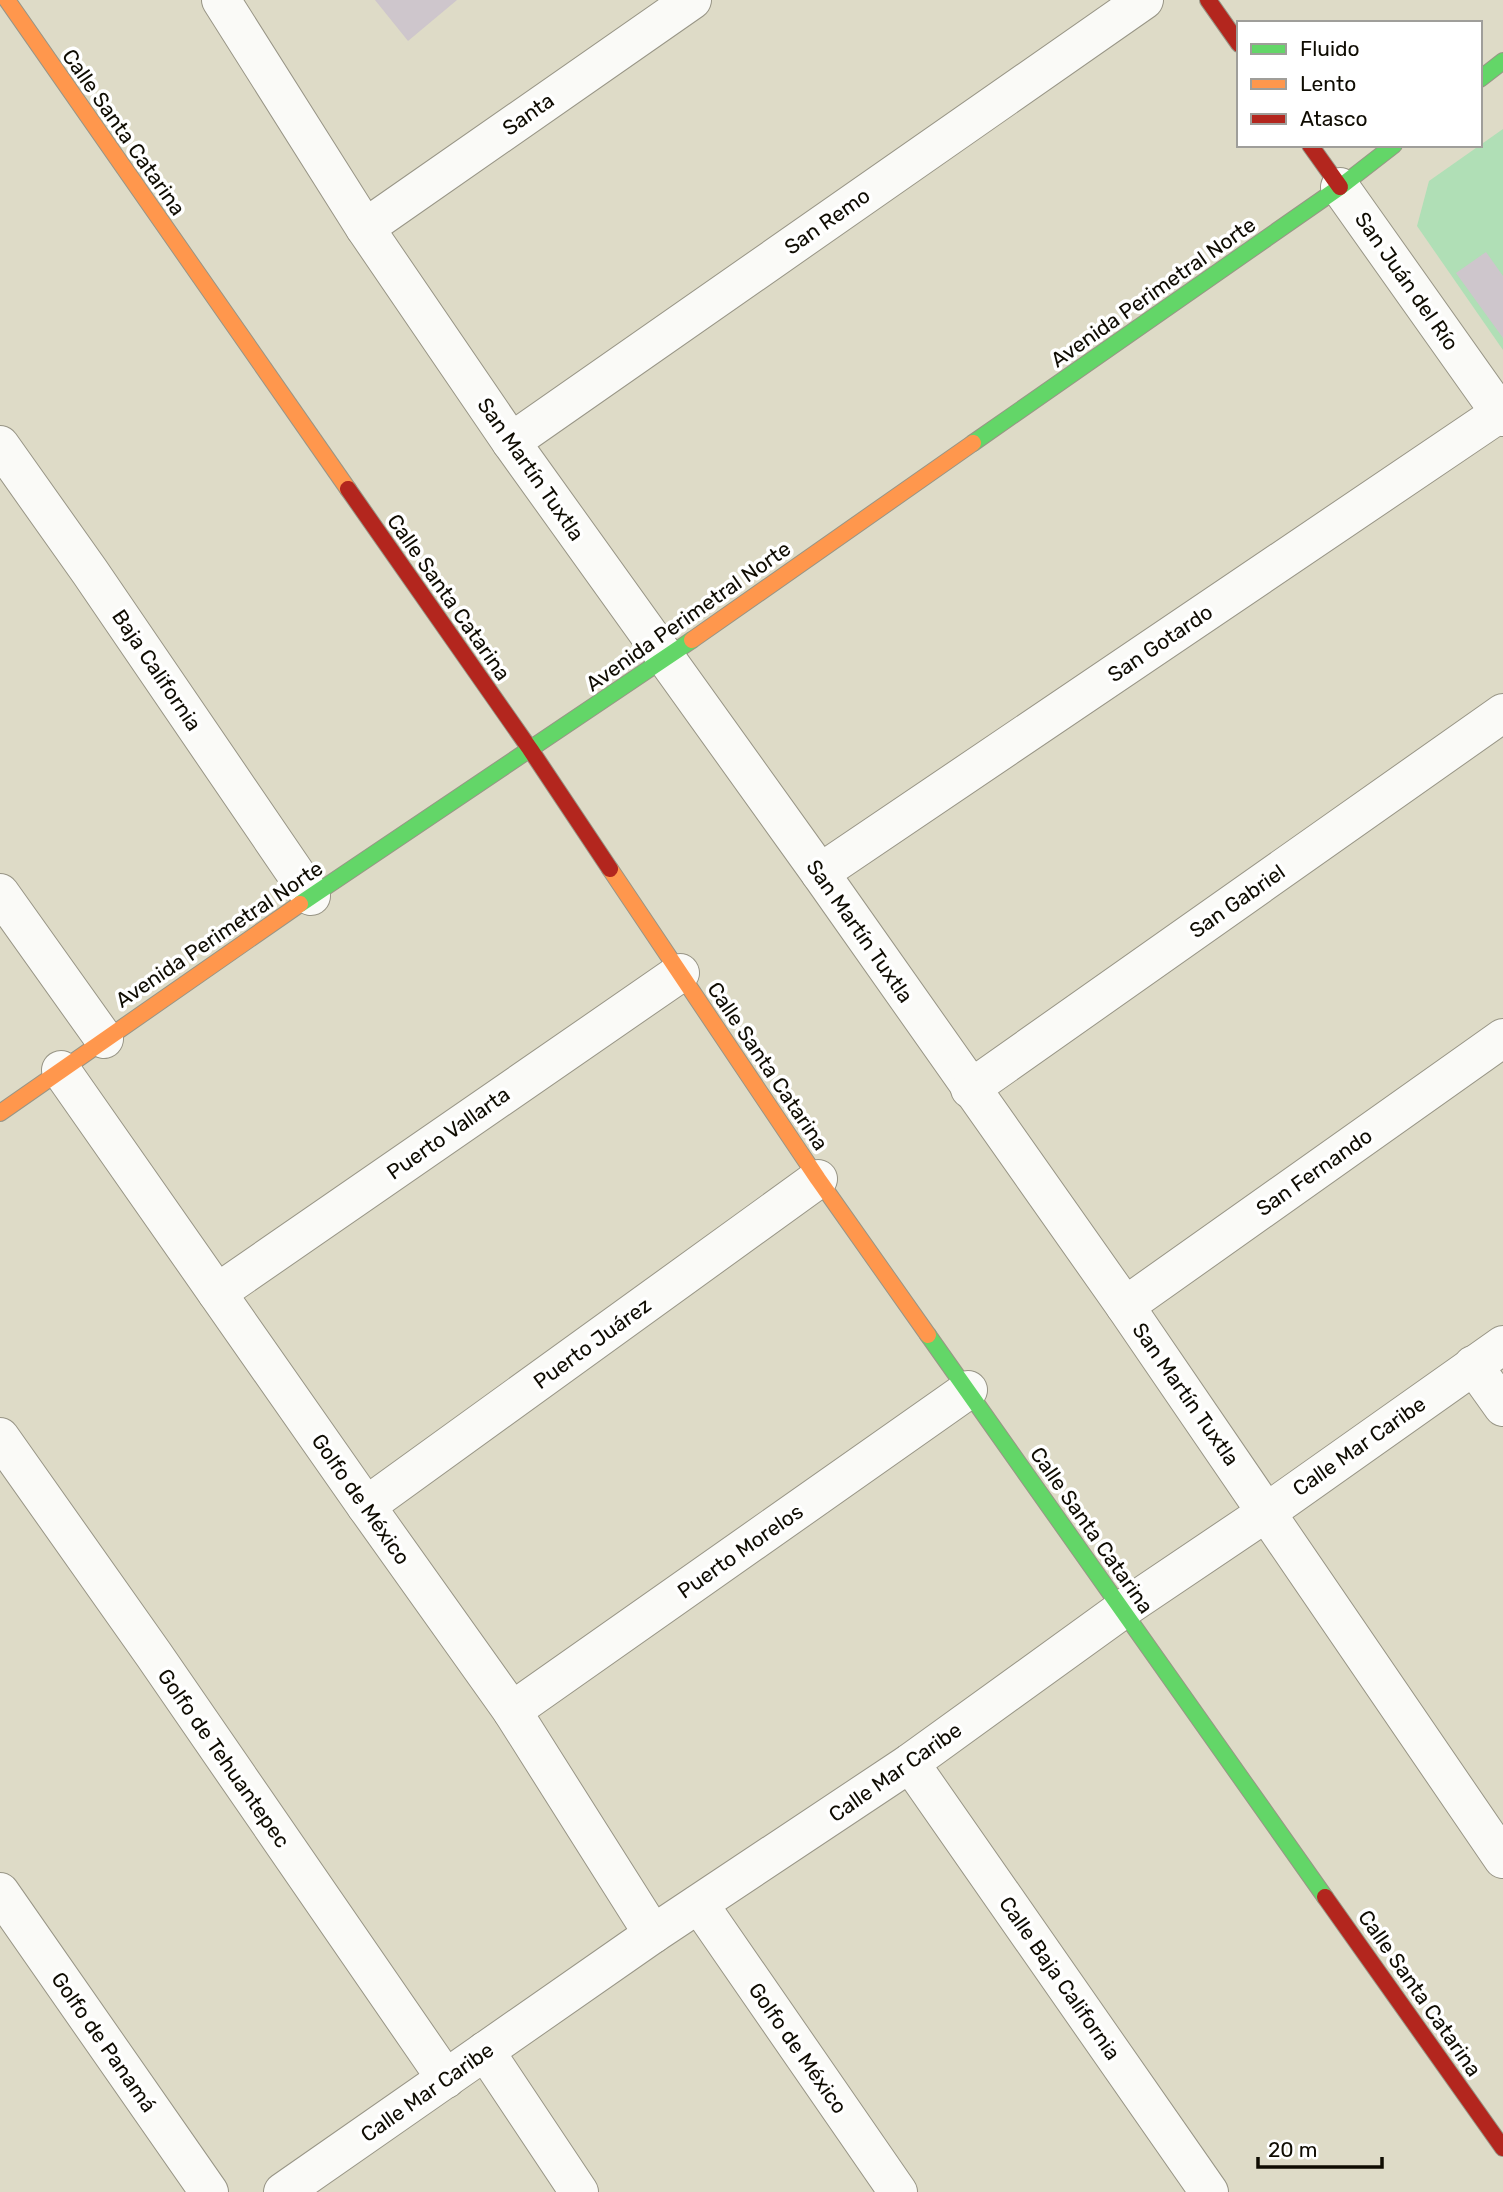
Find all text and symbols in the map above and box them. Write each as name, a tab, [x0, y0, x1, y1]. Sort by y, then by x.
legend	[1237, 21, 1482, 147]
text: Fluido	[1300, 36, 1360, 61]
street label: Calle Santa Catarina	[57, 44, 191, 220]
text: Lento	[1300, 71, 1356, 96]
street label: Santa	[497, 87, 559, 141]
text: Atasco	[1300, 106, 1368, 131]
street label: San Remo	[779, 182, 875, 260]
street label: San Juán del Río	[1350, 207, 1464, 355]
street label: Avenida Perimetral Norte	[1046, 212, 1260, 372]
street label: San Martín Tuxtla	[472, 393, 590, 545]
street label: Calle Santa Catarina	[382, 509, 516, 685]
street label: Avenida Perimetral Norte	[581, 536, 795, 696]
street label: San Gotardo	[1103, 599, 1217, 687]
street label: Baja California	[107, 605, 207, 735]
street label: Avenida Perimetral Norte	[111, 855, 327, 1013]
street label: San Martín Tuxtla	[801, 855, 919, 1007]
street label: San Gabriel	[1184, 859, 1290, 943]
street label: Calle Santa Catarina	[702, 977, 834, 1155]
street label: Puerto Vallarta	[382, 1081, 514, 1185]
street label: San Fernando	[1251, 1123, 1377, 1221]
street label: Puerto Juárez	[528, 1292, 656, 1394]
street label: San Martín Tuxtla	[1127, 1318, 1245, 1470]
street label: Calle Mar Caribe	[1288, 1391, 1430, 1501]
street label: Golfo de México	[307, 1429, 415, 1569]
street label: Calle Santa Catarina	[1025, 1442, 1159, 1618]
street label: Puerto Morelos	[672, 1498, 808, 1604]
street label: Golfo de Tehuantepec	[153, 1664, 295, 1852]
street label: Calle Mar Caribe	[824, 1717, 966, 1827]
street label: Calle Baja California	[994, 1892, 1126, 2064]
street label: Calle Santa Catarina	[1353, 1905, 1487, 2081]
street label: Golfo de Panamá	[46, 1967, 162, 2117]
street label: Golfo de México	[744, 1978, 852, 2118]
street label: Calle Mar Caribe	[356, 2037, 498, 2147]
scale bar	[1258, 2126, 1382, 2170]
text: 20 m	[1268, 2137, 1317, 2162]

